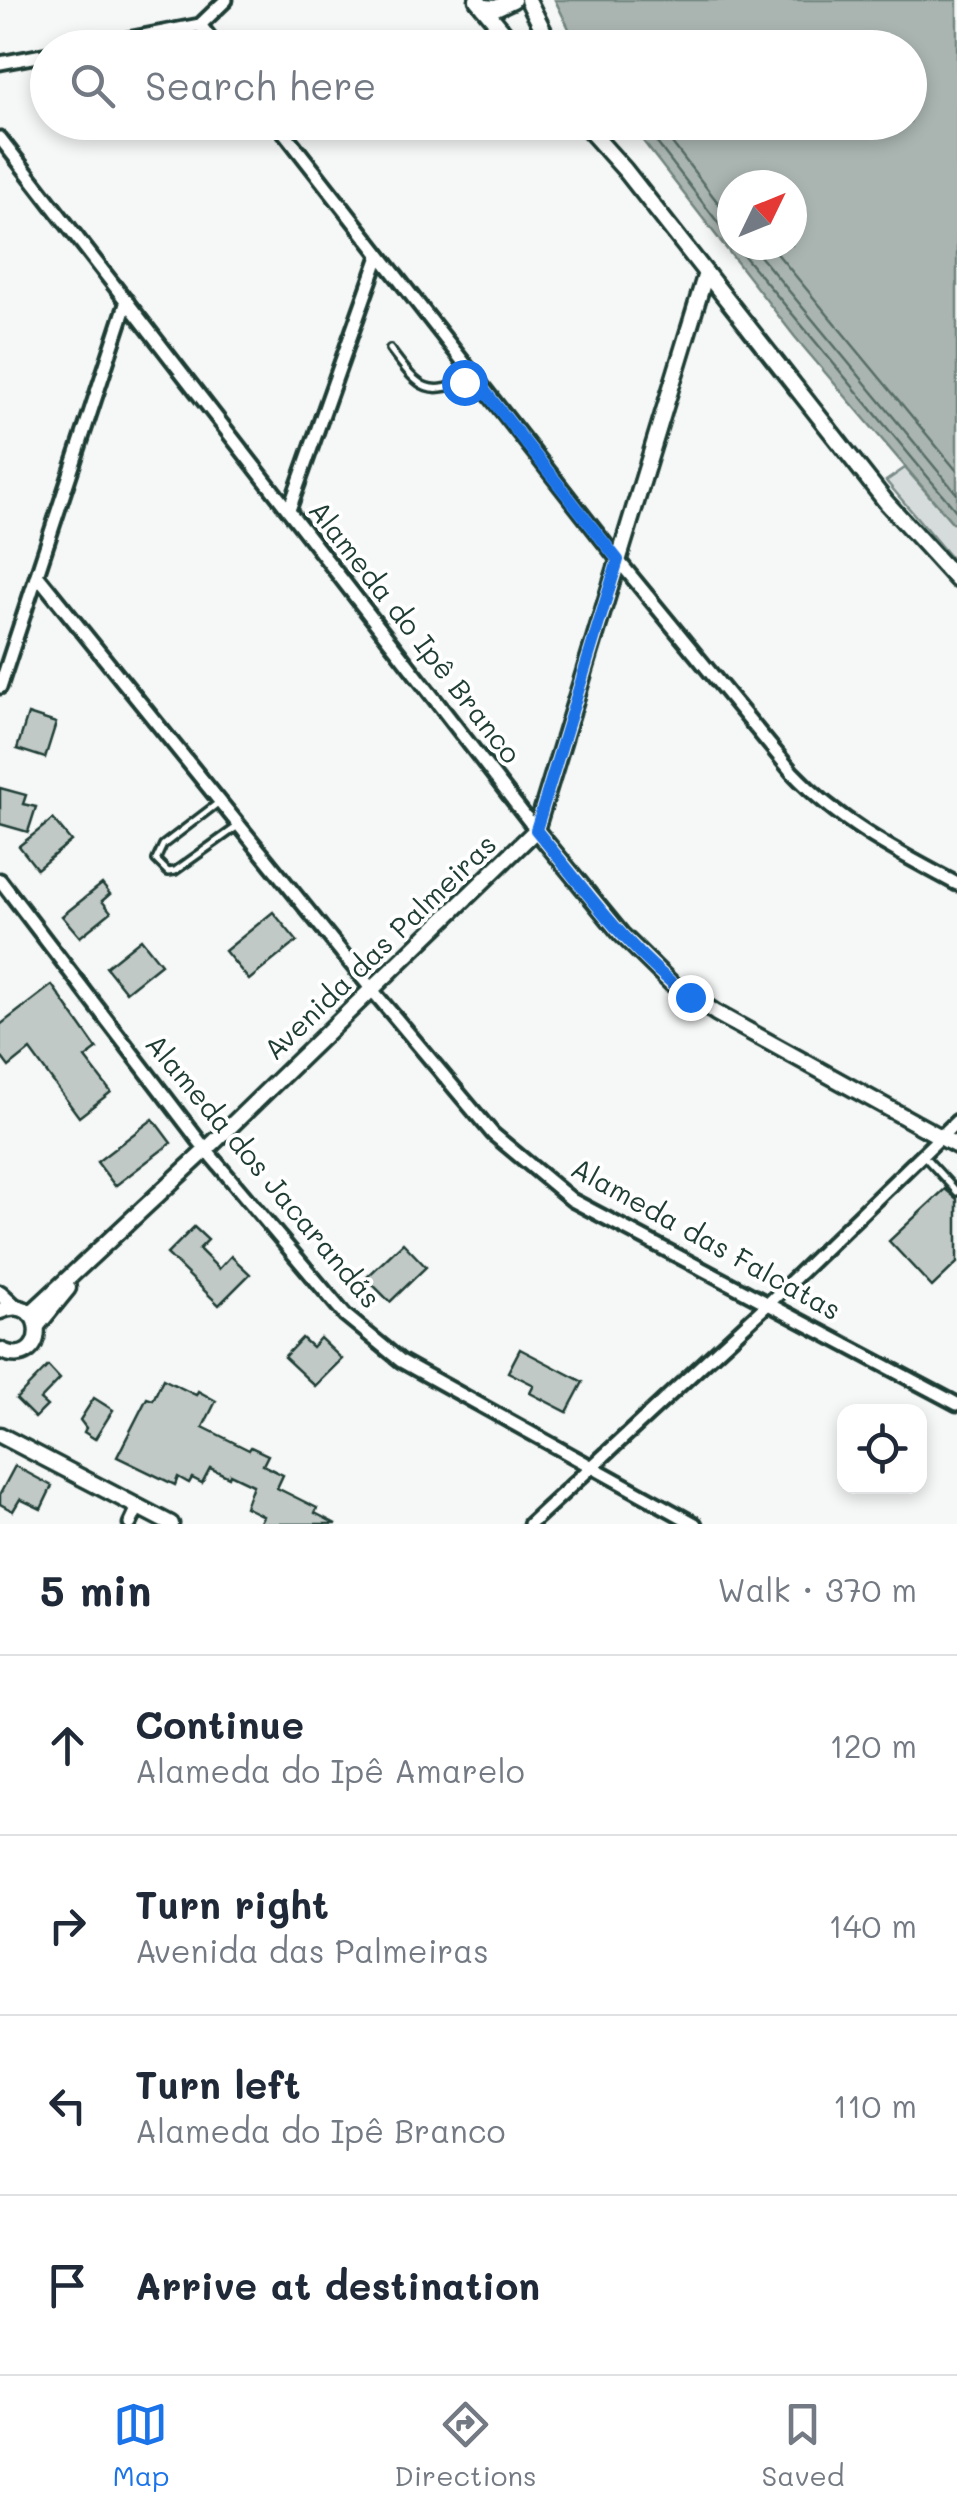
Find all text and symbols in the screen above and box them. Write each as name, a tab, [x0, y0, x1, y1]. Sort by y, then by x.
search box	[30, 30, 927, 140]
icon: search	[65, 58, 120, 113]
text: Search here	[145, 60, 376, 110]
north arrow	[717, 170, 807, 260]
route start	[442, 360, 488, 406]
street label: Alameda do Ipê Branco	[302, 493, 530, 770]
street label: Avenida das Palmeiras	[255, 826, 503, 1067]
route end	[668, 975, 714, 1021]
street label: Alameda dos Jacarandás	[138, 1026, 389, 1315]
street label: Alameda das Falcatas	[565, 1149, 848, 1327]
map controls	[837, 1404, 927, 1494]
button: locate	[837, 1404, 927, 1494]
text: 5 min	[40, 1562, 151, 1617]
text: Walk · 370 m	[717, 1568, 917, 1610]
text: Continue	[135, 1699, 304, 1749]
icon: ahead	[40, 1718, 95, 1773]
text: 120 m	[829, 1724, 917, 1766]
text: Alameda do Ipê Amarelo	[135, 1749, 525, 1791]
text: Turn right	[135, 1879, 329, 1929]
icon: right	[40, 1898, 95, 1953]
text: 140 m	[828, 1904, 917, 1946]
text: Avenida das Palmeiras	[135, 1929, 489, 1971]
text: Turn left	[135, 2059, 301, 2109]
icon: left	[40, 2078, 95, 2133]
text: 110 m	[833, 2084, 917, 2126]
text: Alameda do Ipê Branco	[135, 2109, 506, 2151]
icon: arrive	[40, 2258, 95, 2313]
text: Arrive at destination	[135, 2260, 540, 2310]
tab: Map	[112, 2397, 169, 2493]
tab: Directions	[394, 2397, 537, 2493]
tab: Saved	[761, 2397, 845, 2493]

